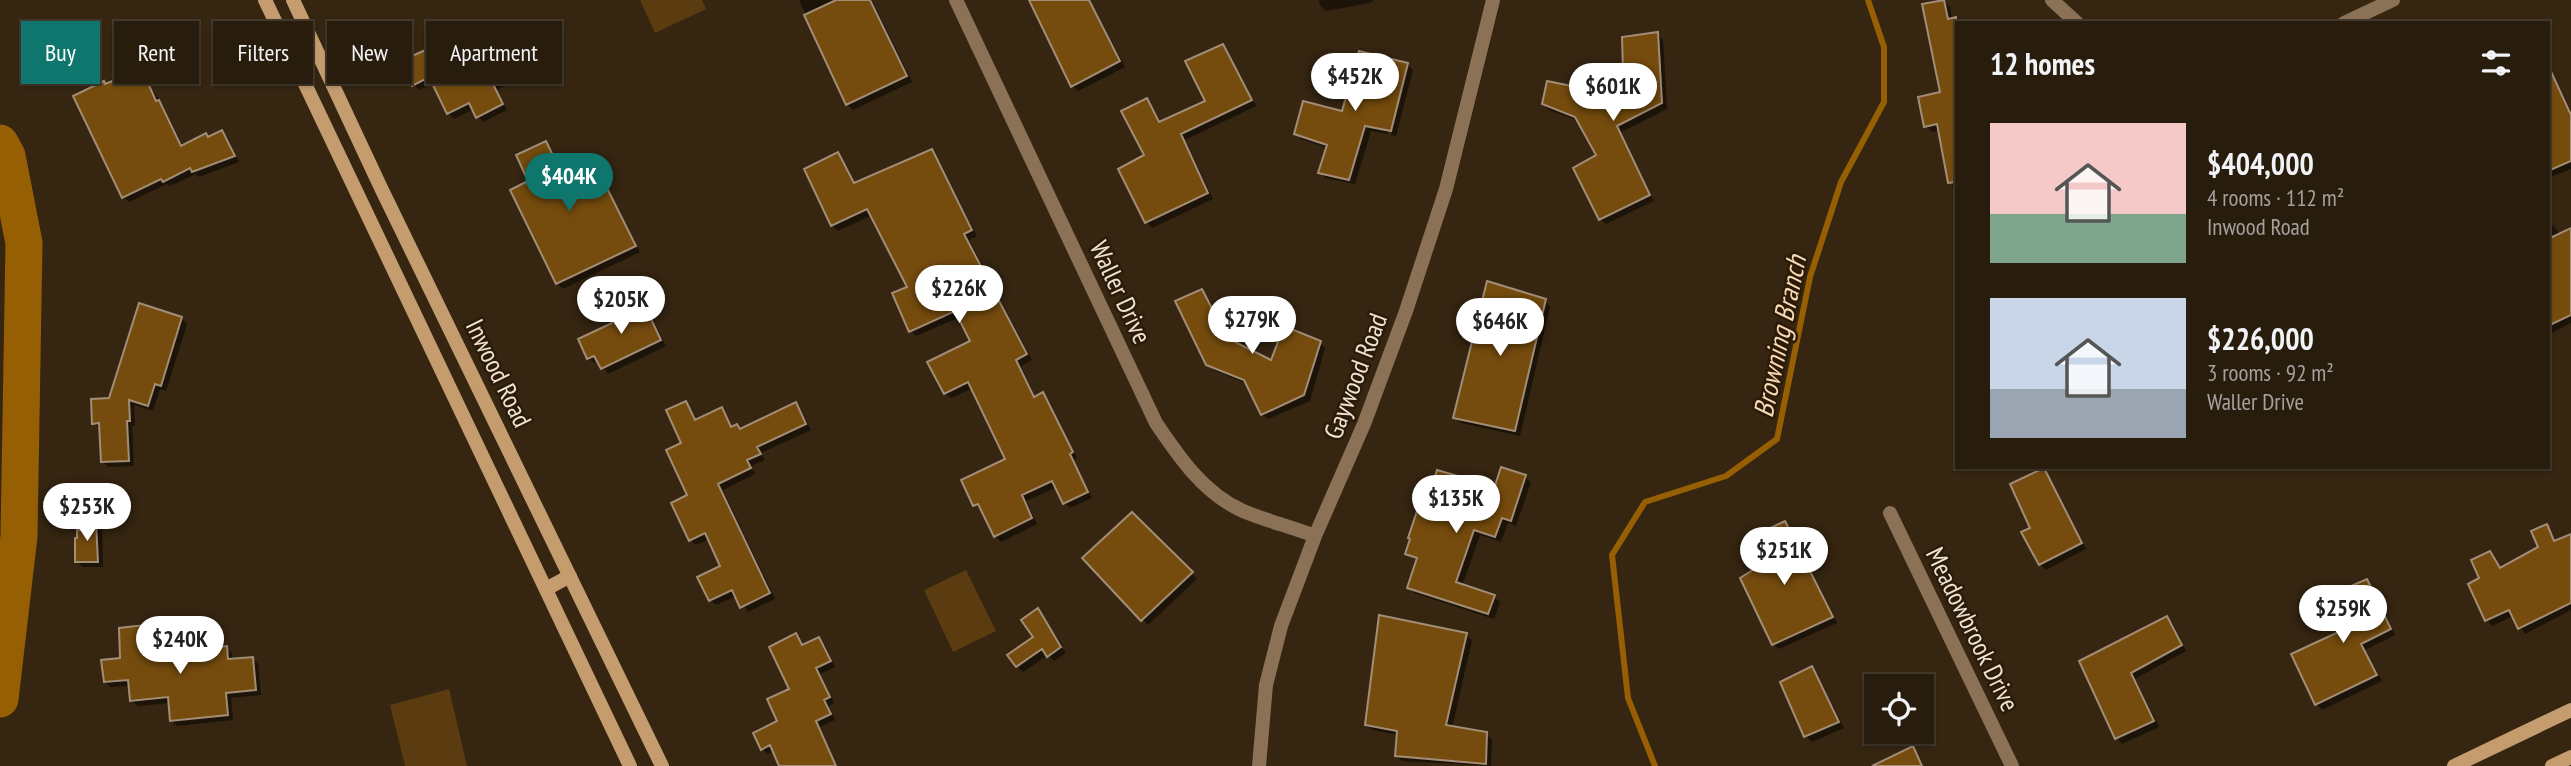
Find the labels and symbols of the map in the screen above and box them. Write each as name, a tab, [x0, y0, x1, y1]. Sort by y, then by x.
pin: $452K	[1306, 54, 1404, 113]
pin: $601K	[1564, 64, 1662, 123]
pin: $404K	[520, 154, 618, 213]
street label: Waller Drive	[1083, 235, 1159, 349]
water label: Browning Branch	[1744, 250, 1815, 420]
pin: $226K	[910, 266, 1008, 325]
pin: $205K	[572, 276, 670, 336]
pin: $279K	[1203, 296, 1301, 356]
pin: $646K	[1451, 298, 1549, 358]
street label: Gaywood Road	[1316, 309, 1394, 443]
street label: Inwood Road	[459, 314, 539, 432]
pin: $135K	[1407, 476, 1505, 535]
pin: $253K	[38, 484, 136, 543]
pin: $251K	[1735, 528, 1833, 587]
street label: Meadowbrook Drive	[1919, 542, 2027, 716]
pin: $259K	[2294, 586, 2392, 645]
pin: $240K	[131, 616, 229, 676]

